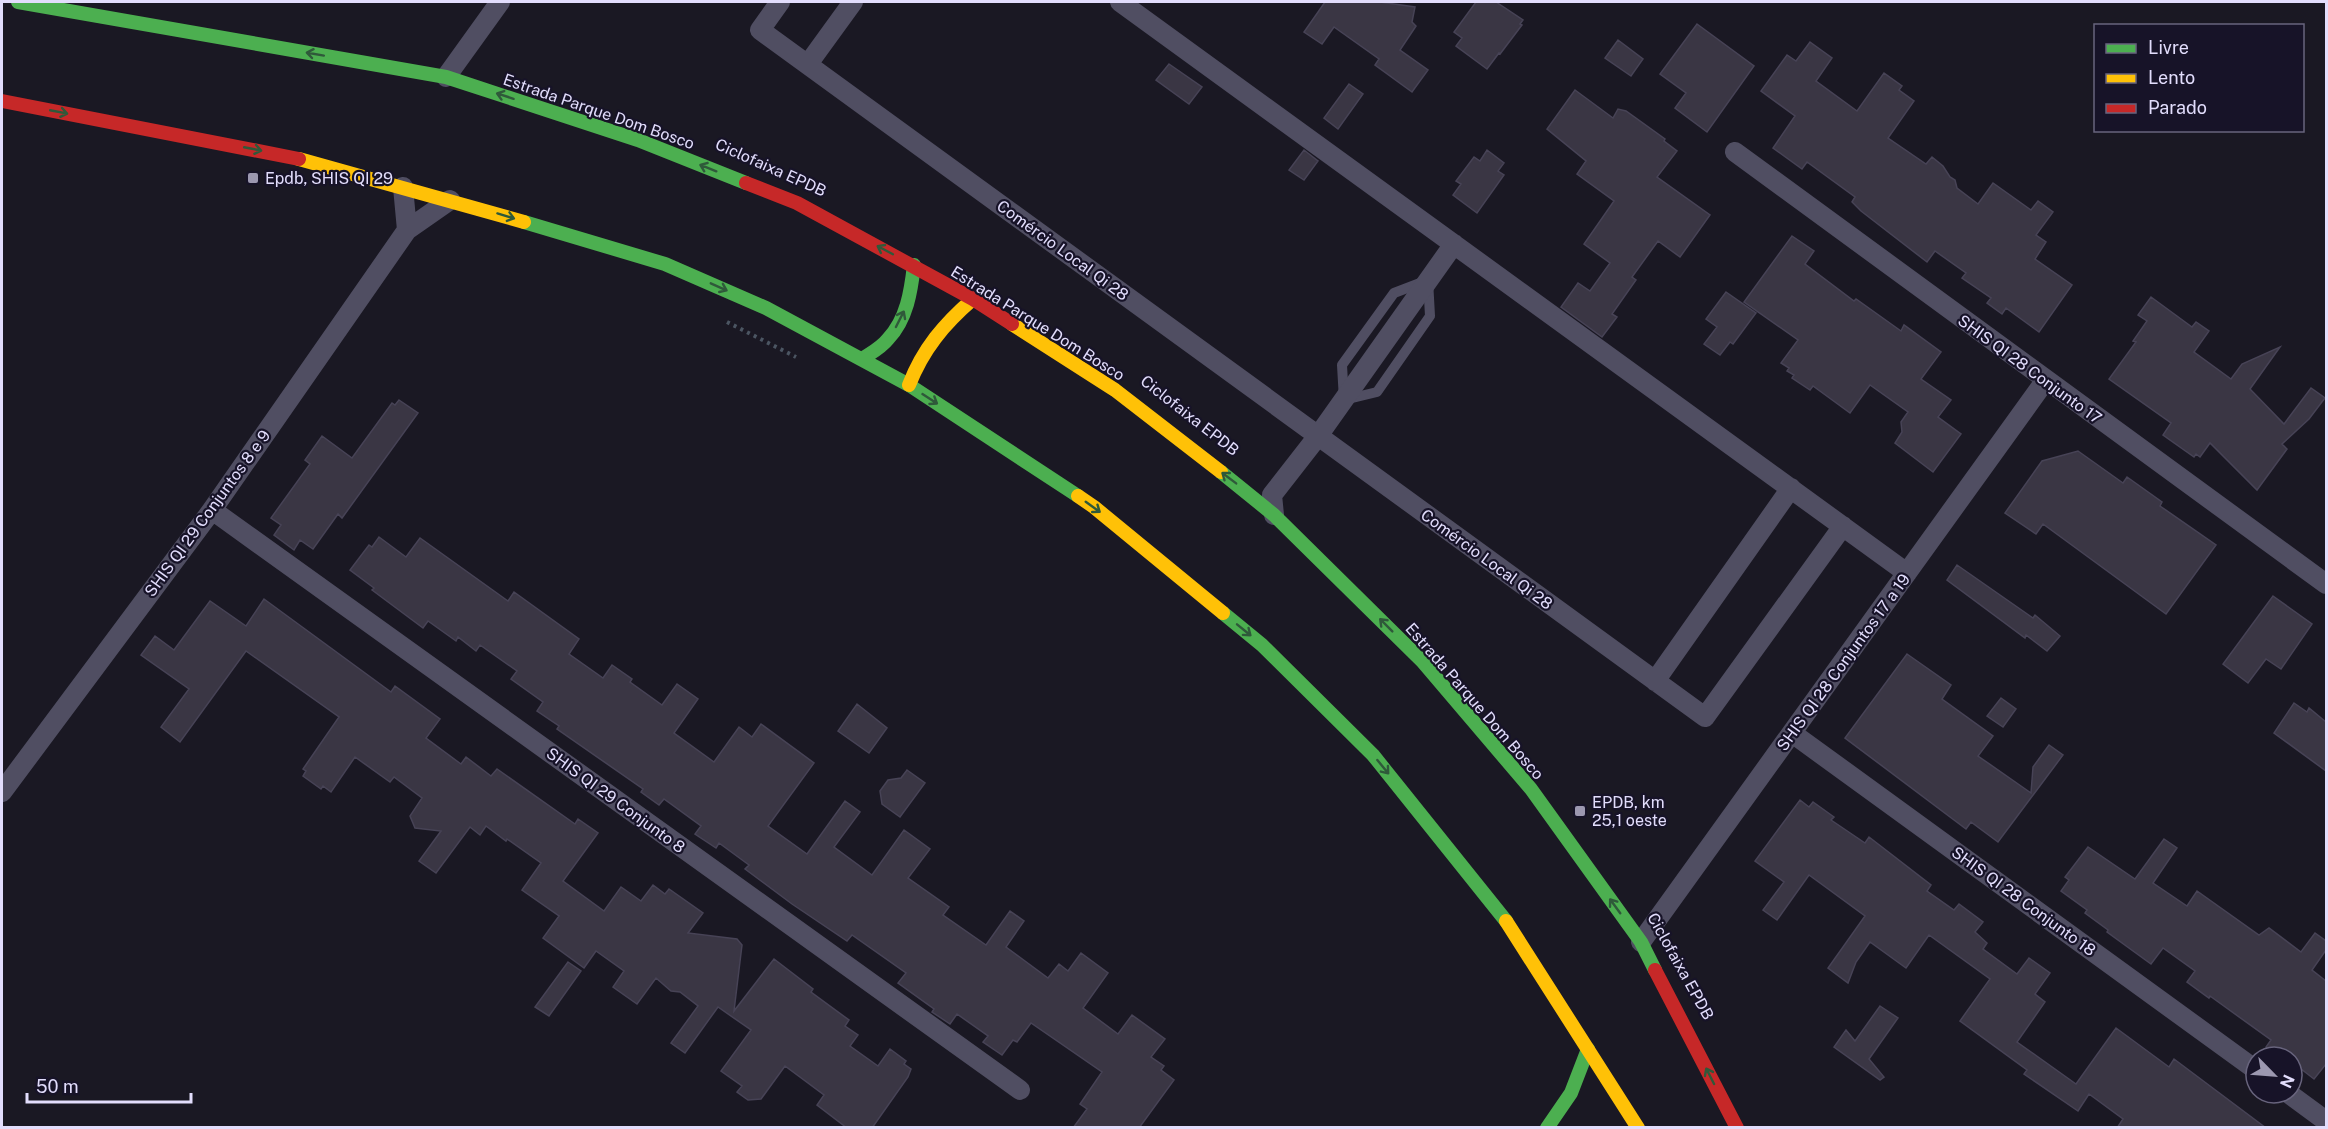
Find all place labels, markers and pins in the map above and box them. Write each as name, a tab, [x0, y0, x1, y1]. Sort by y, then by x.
place label: Epdb, SHIS QI 29	[265, 169, 393, 188]
marker: Epdb, SHIS QI 29	[246, 171, 260, 185]
place label: EPDB, km 25,1 oeste	[1592, 793, 1667, 830]
marker: EPDB, km 25,1 oeste	[1573, 804, 1587, 818]

